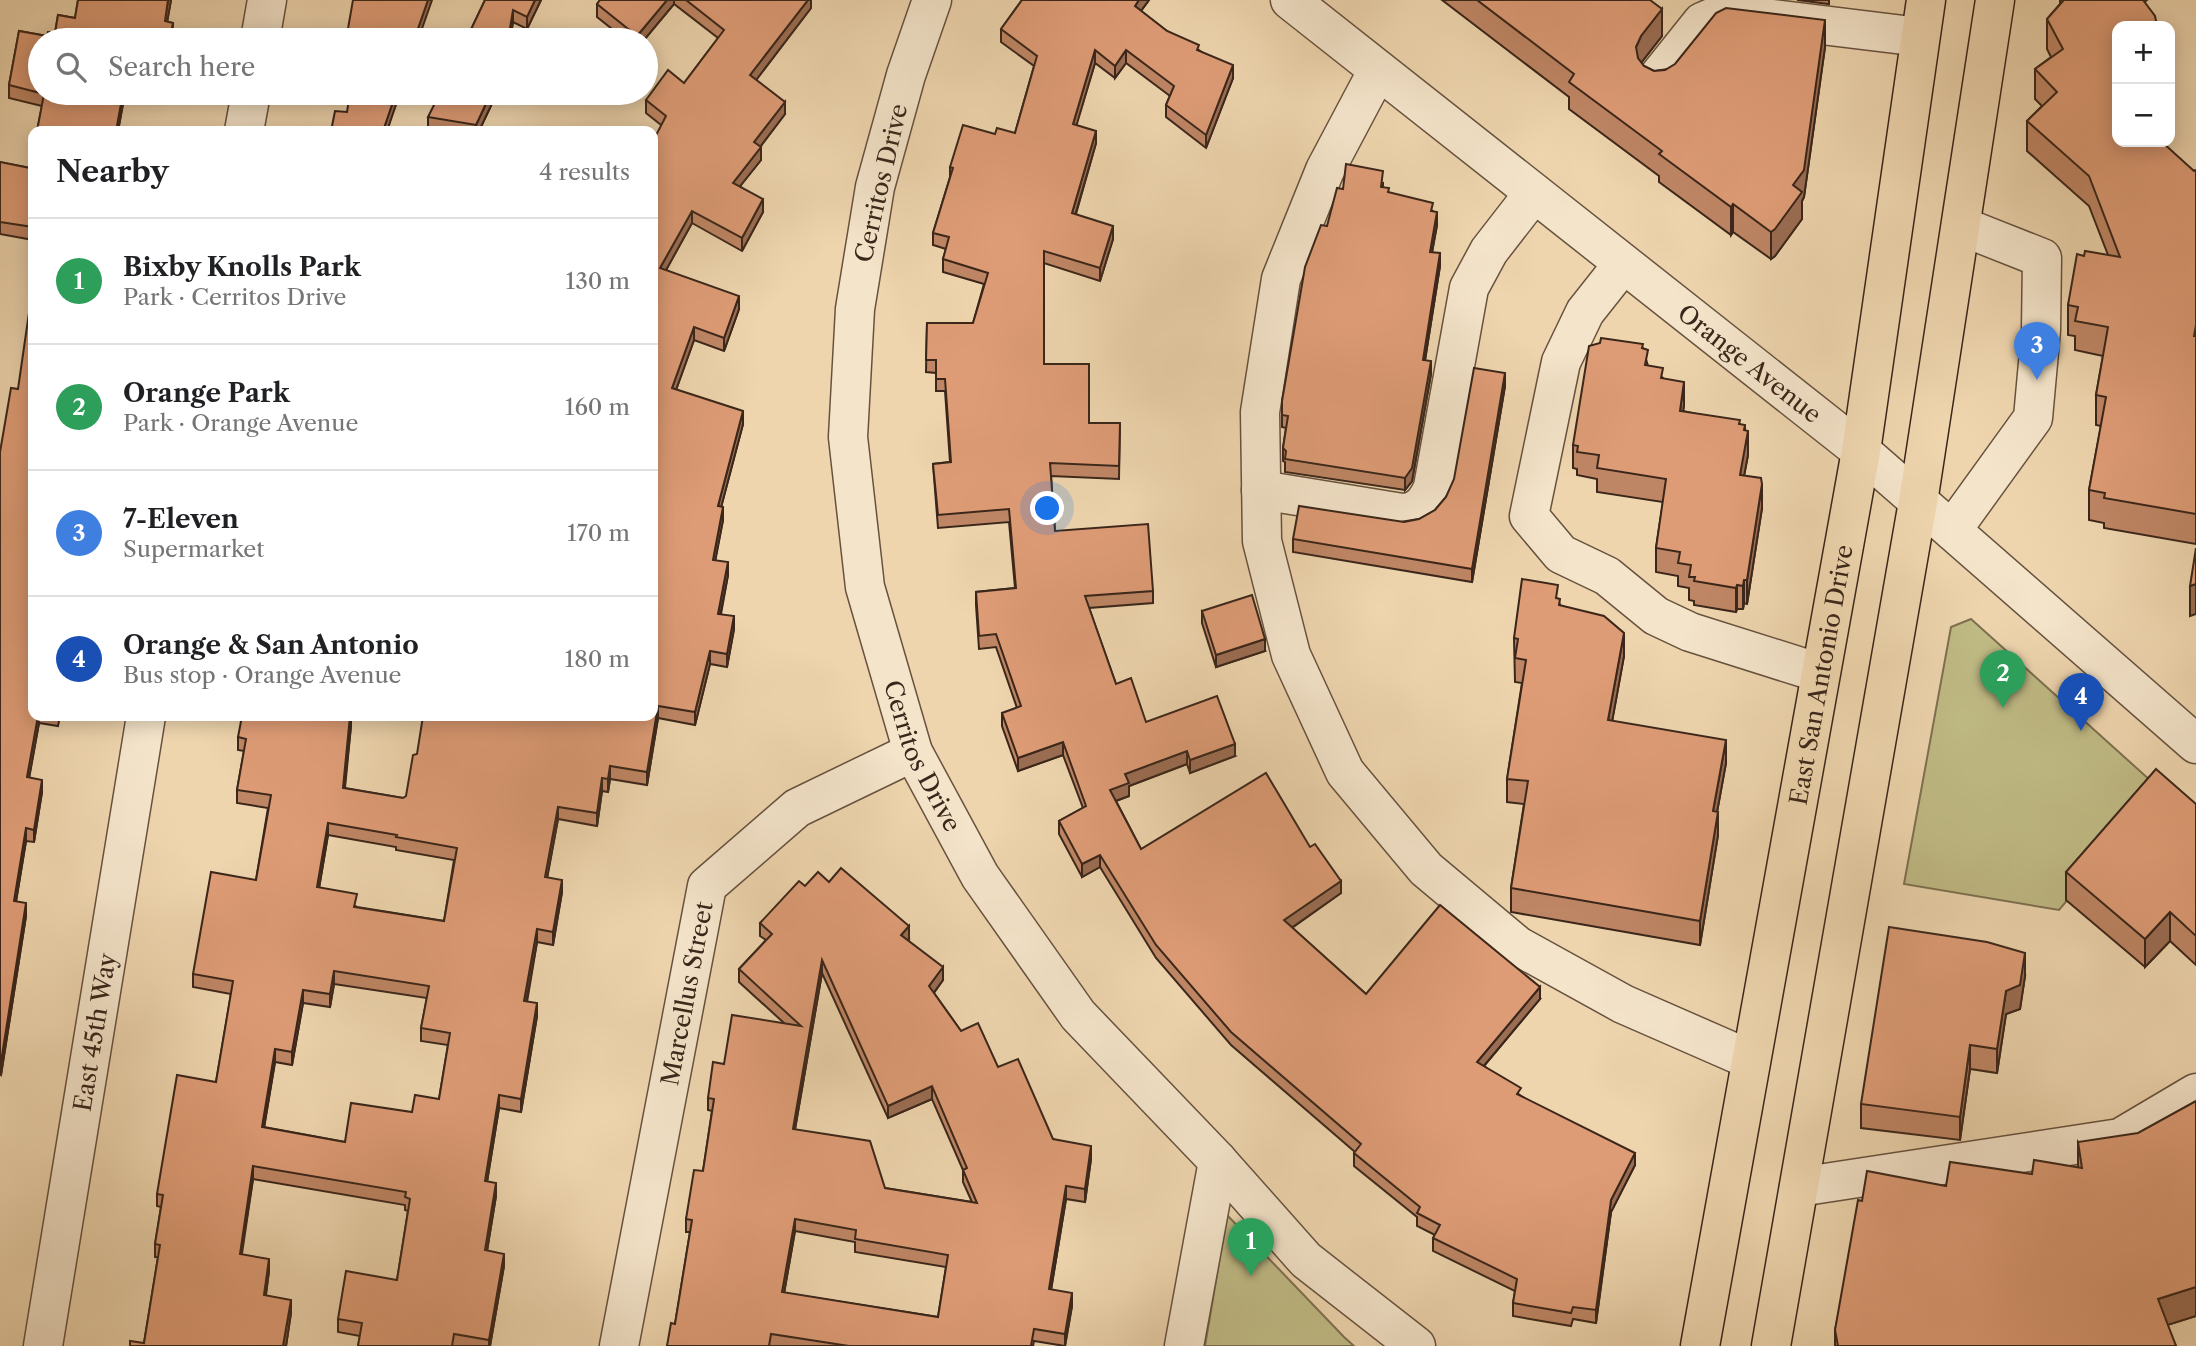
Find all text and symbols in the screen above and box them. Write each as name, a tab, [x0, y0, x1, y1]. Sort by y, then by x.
map controls	[2112, 21, 2175, 147]
button: +	[2112, 21, 2175, 84]
search box	[28, 28, 658, 105]
icon: search	[52, 48, 90, 86]
text: Search here	[108, 51, 255, 83]
button: −	[2112, 84, 2175, 147]
street label: Cerritos Drive	[849, 101, 913, 265]
text: Nearby	[56, 153, 169, 190]
text: 4 results	[539, 158, 630, 186]
text: Bixby Knolls Park	[123, 251, 361, 283]
text: 1	[74, 267, 84, 295]
text: 130 m	[566, 267, 630, 295]
text: Park · Cerritos Drive	[123, 283, 346, 311]
street label: Orange Avenue	[1672, 298, 1827, 429]
pin: 3	[2014, 322, 2060, 380]
text: Orange Park	[123, 377, 290, 409]
text: 2	[72, 393, 86, 421]
text: 160 m	[565, 393, 630, 421]
text: Park · Orange Avenue	[123, 409, 358, 437]
your location	[1030, 491, 1064, 525]
text: 7-Eleven	[123, 503, 239, 535]
text: 3	[73, 519, 86, 547]
text: 170 m	[567, 519, 630, 547]
text: Supermarket	[123, 535, 264, 563]
street label: East San Antonio Drive	[1783, 542, 1858, 807]
text: Orange & San Antonio	[123, 629, 419, 661]
text: 4	[72, 645, 86, 673]
text: 180 m	[565, 645, 630, 673]
pin: 2	[1980, 650, 2026, 708]
text: Bus stop · Orange Avenue	[123, 661, 401, 689]
pin: 4	[2058, 673, 2104, 731]
street label: Cerritos Drive	[878, 677, 967, 836]
street label: Marcellus Street	[655, 899, 718, 1088]
street label: East 45th Way	[67, 950, 122, 1113]
pin: 1	[1228, 1218, 1274, 1276]

